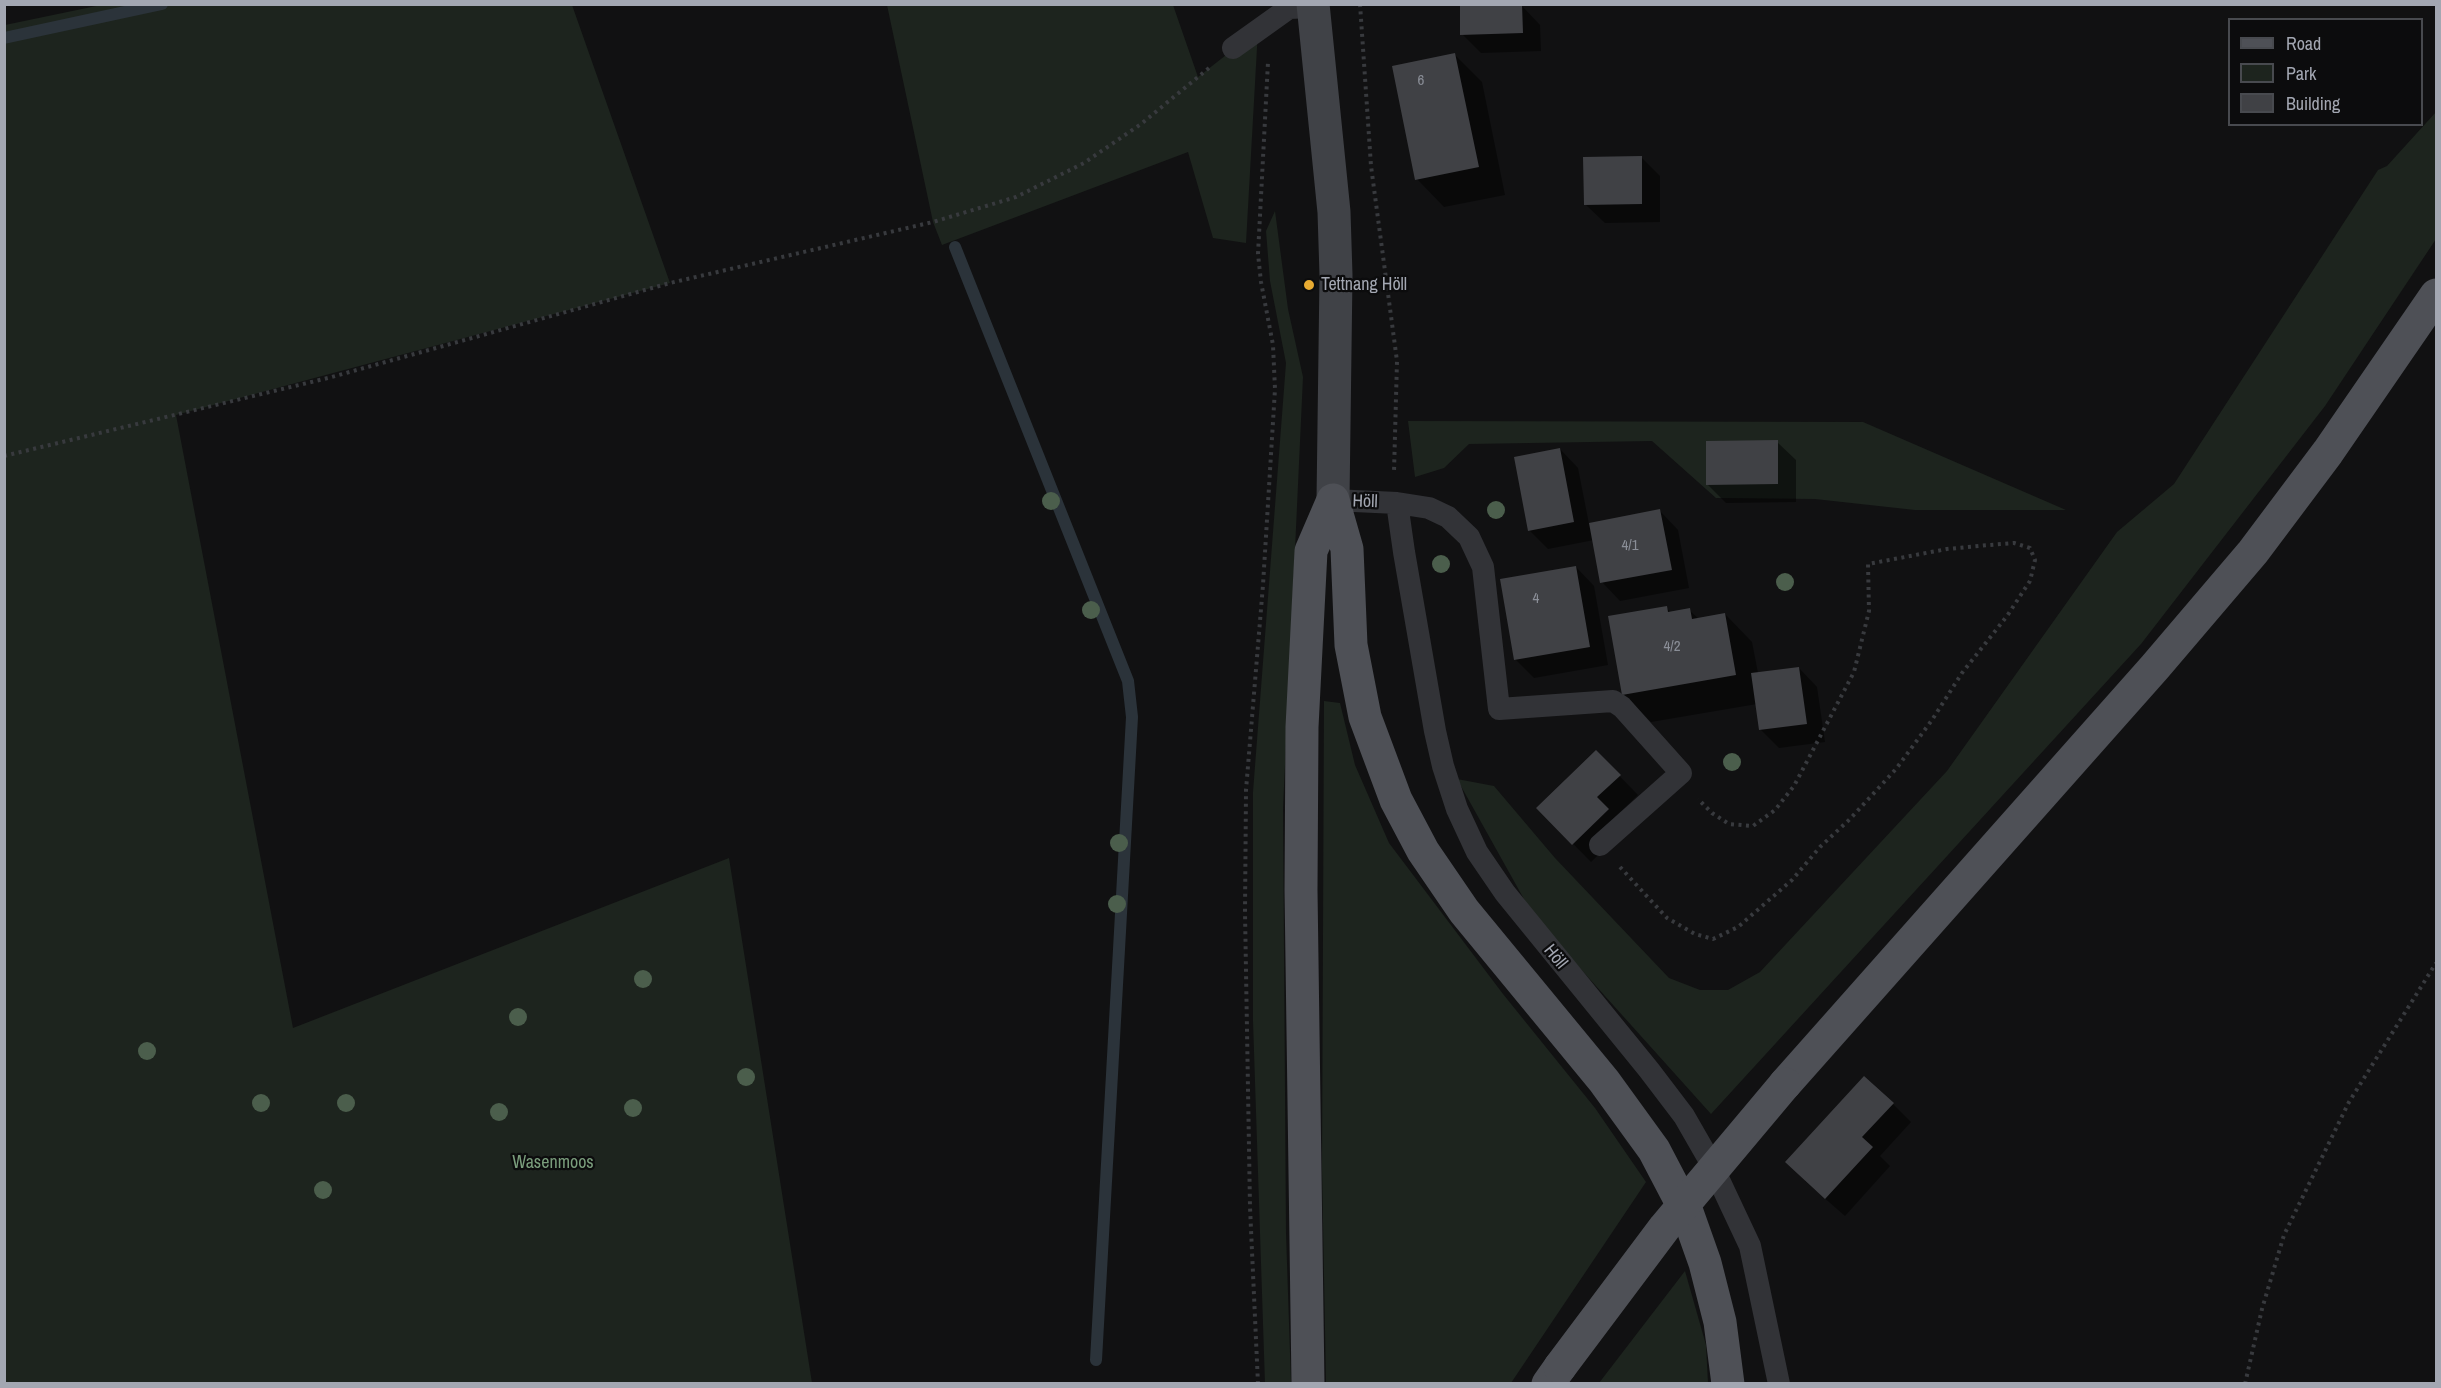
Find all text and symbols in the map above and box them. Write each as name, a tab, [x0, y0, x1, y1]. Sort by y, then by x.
legend	[2228, 18, 2423, 126]
text: Road	[2286, 31, 2321, 56]
text: Park	[2286, 61, 2316, 86]
house number: 6	[1418, 72, 1424, 90]
text: Building	[2286, 91, 2340, 116]
place label: Tettnang Höll	[1321, 274, 1407, 296]
marker: Tettnang Höll	[1302, 278, 1316, 292]
street label: Höll	[1352, 491, 1378, 513]
house number: 4/1	[1621, 537, 1639, 555]
house number: 4	[1533, 590, 1539, 608]
house number: 4/2	[1663, 638, 1681, 656]
street label: Höll	[1539, 940, 1571, 974]
park label: Wasenmoos	[512, 1152, 594, 1174]

